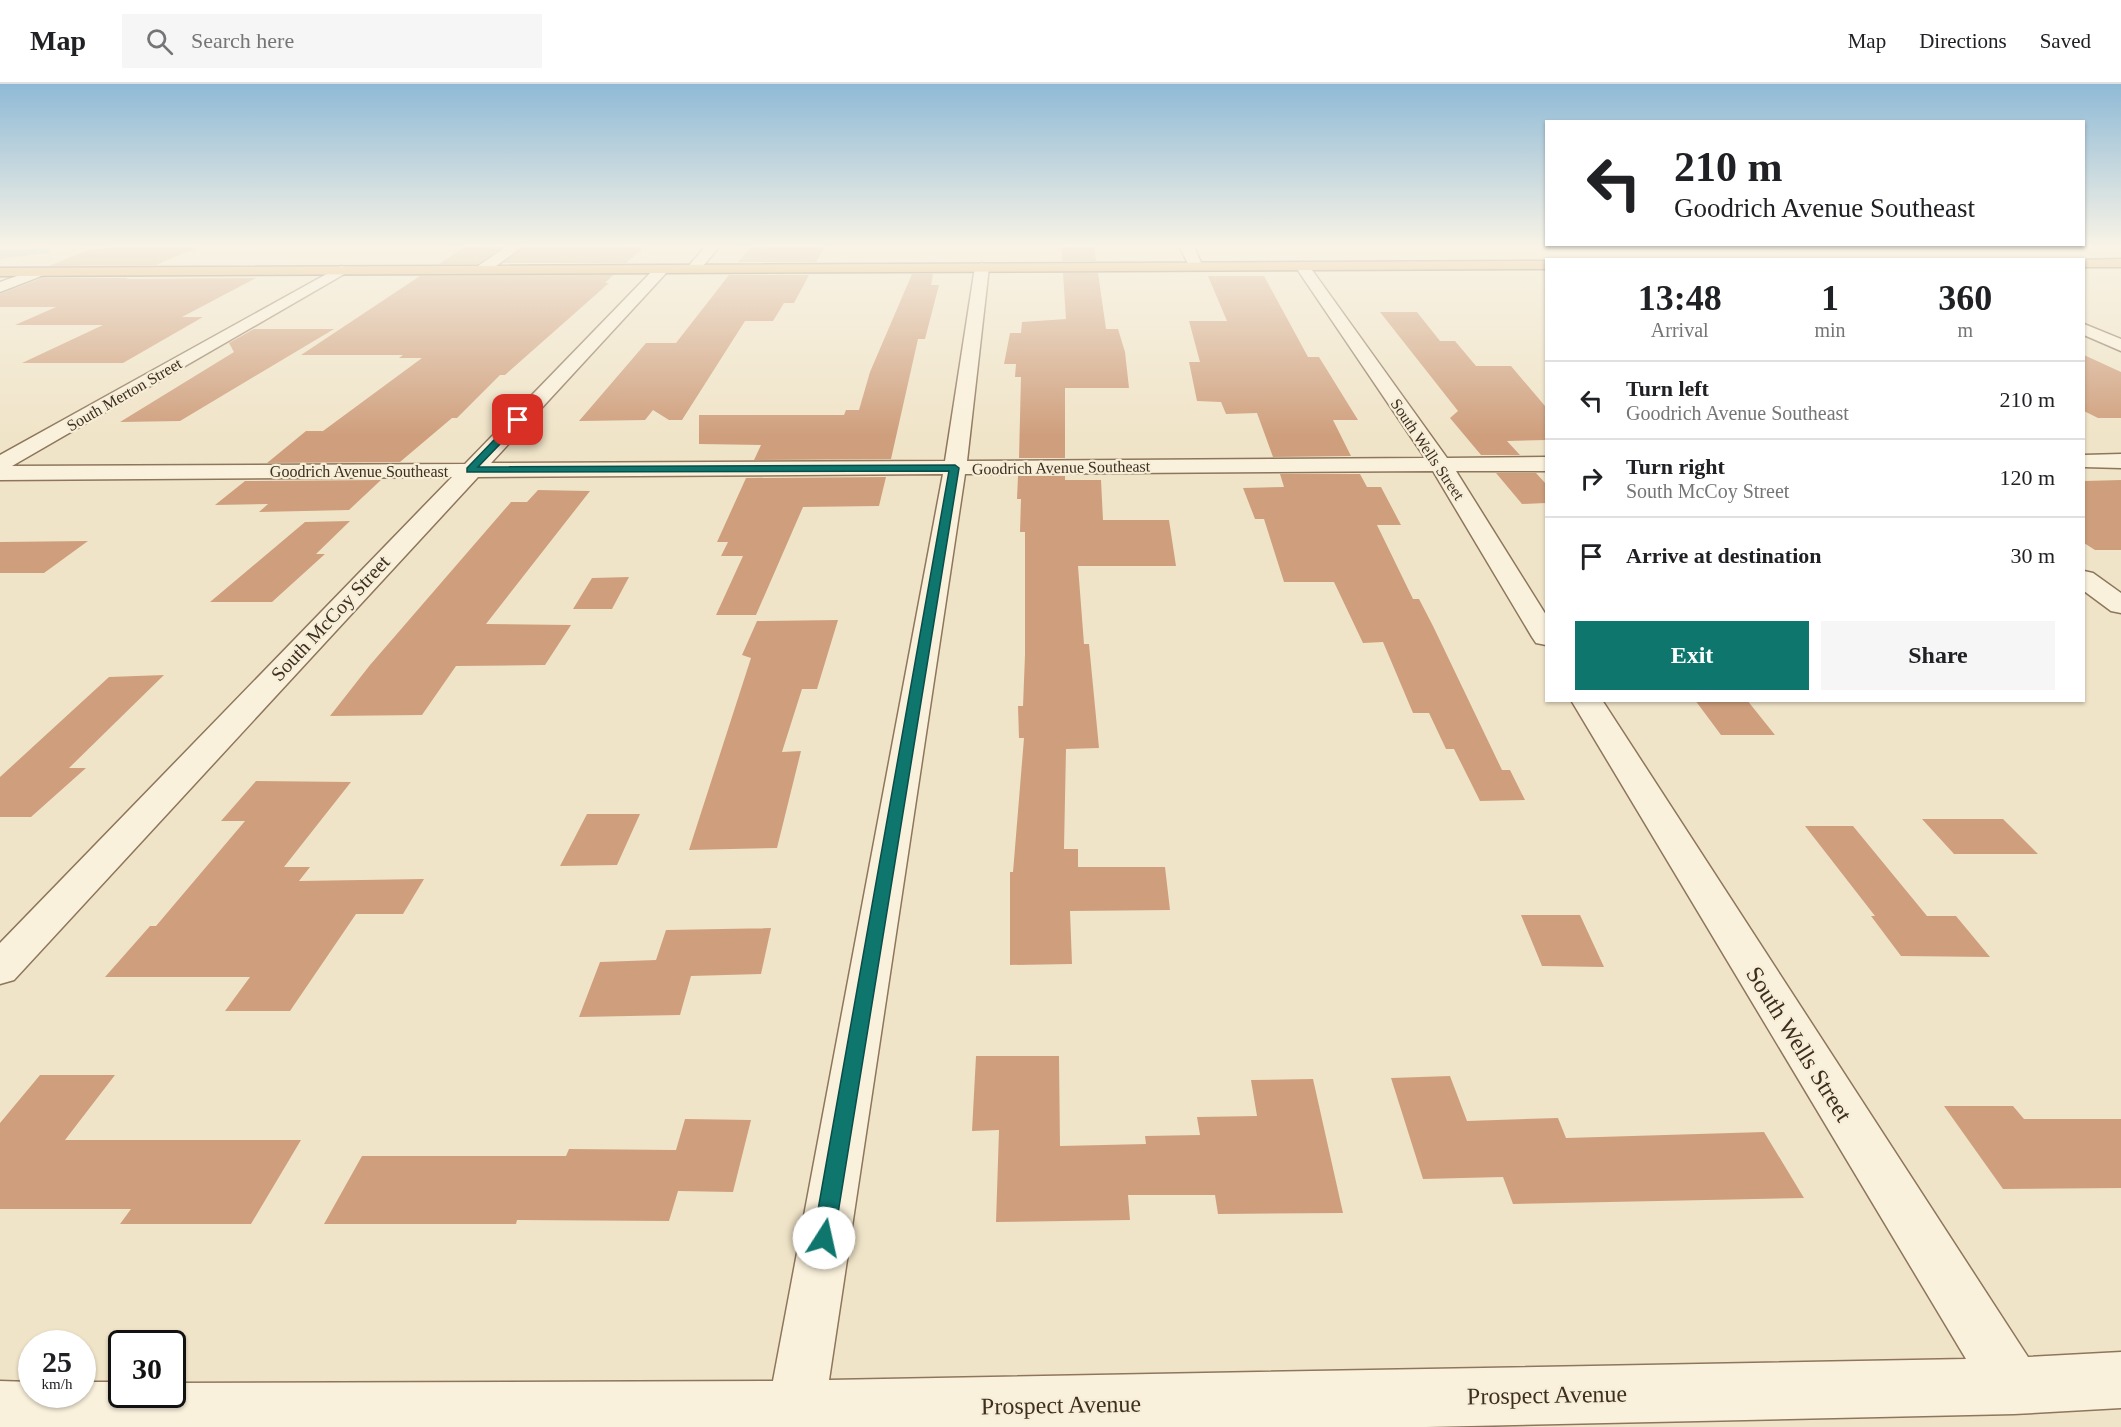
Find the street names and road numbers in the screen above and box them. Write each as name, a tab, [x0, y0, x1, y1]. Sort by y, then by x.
street label: South Merton Street	[64, 354, 185, 434]
street label: South Wells Street	[1387, 395, 1468, 504]
street label: Goodrich Avenue Southeast	[972, 457, 1151, 478]
street label: Goodrich Avenue Southeast	[270, 463, 449, 480]
street label: South McCoy Street	[266, 550, 395, 686]
street label: South Wells Street	[1741, 962, 1857, 1126]
street label: Prospect Avenue	[1467, 1381, 1627, 1409]
street label: Prospect Avenue	[981, 1391, 1141, 1419]

